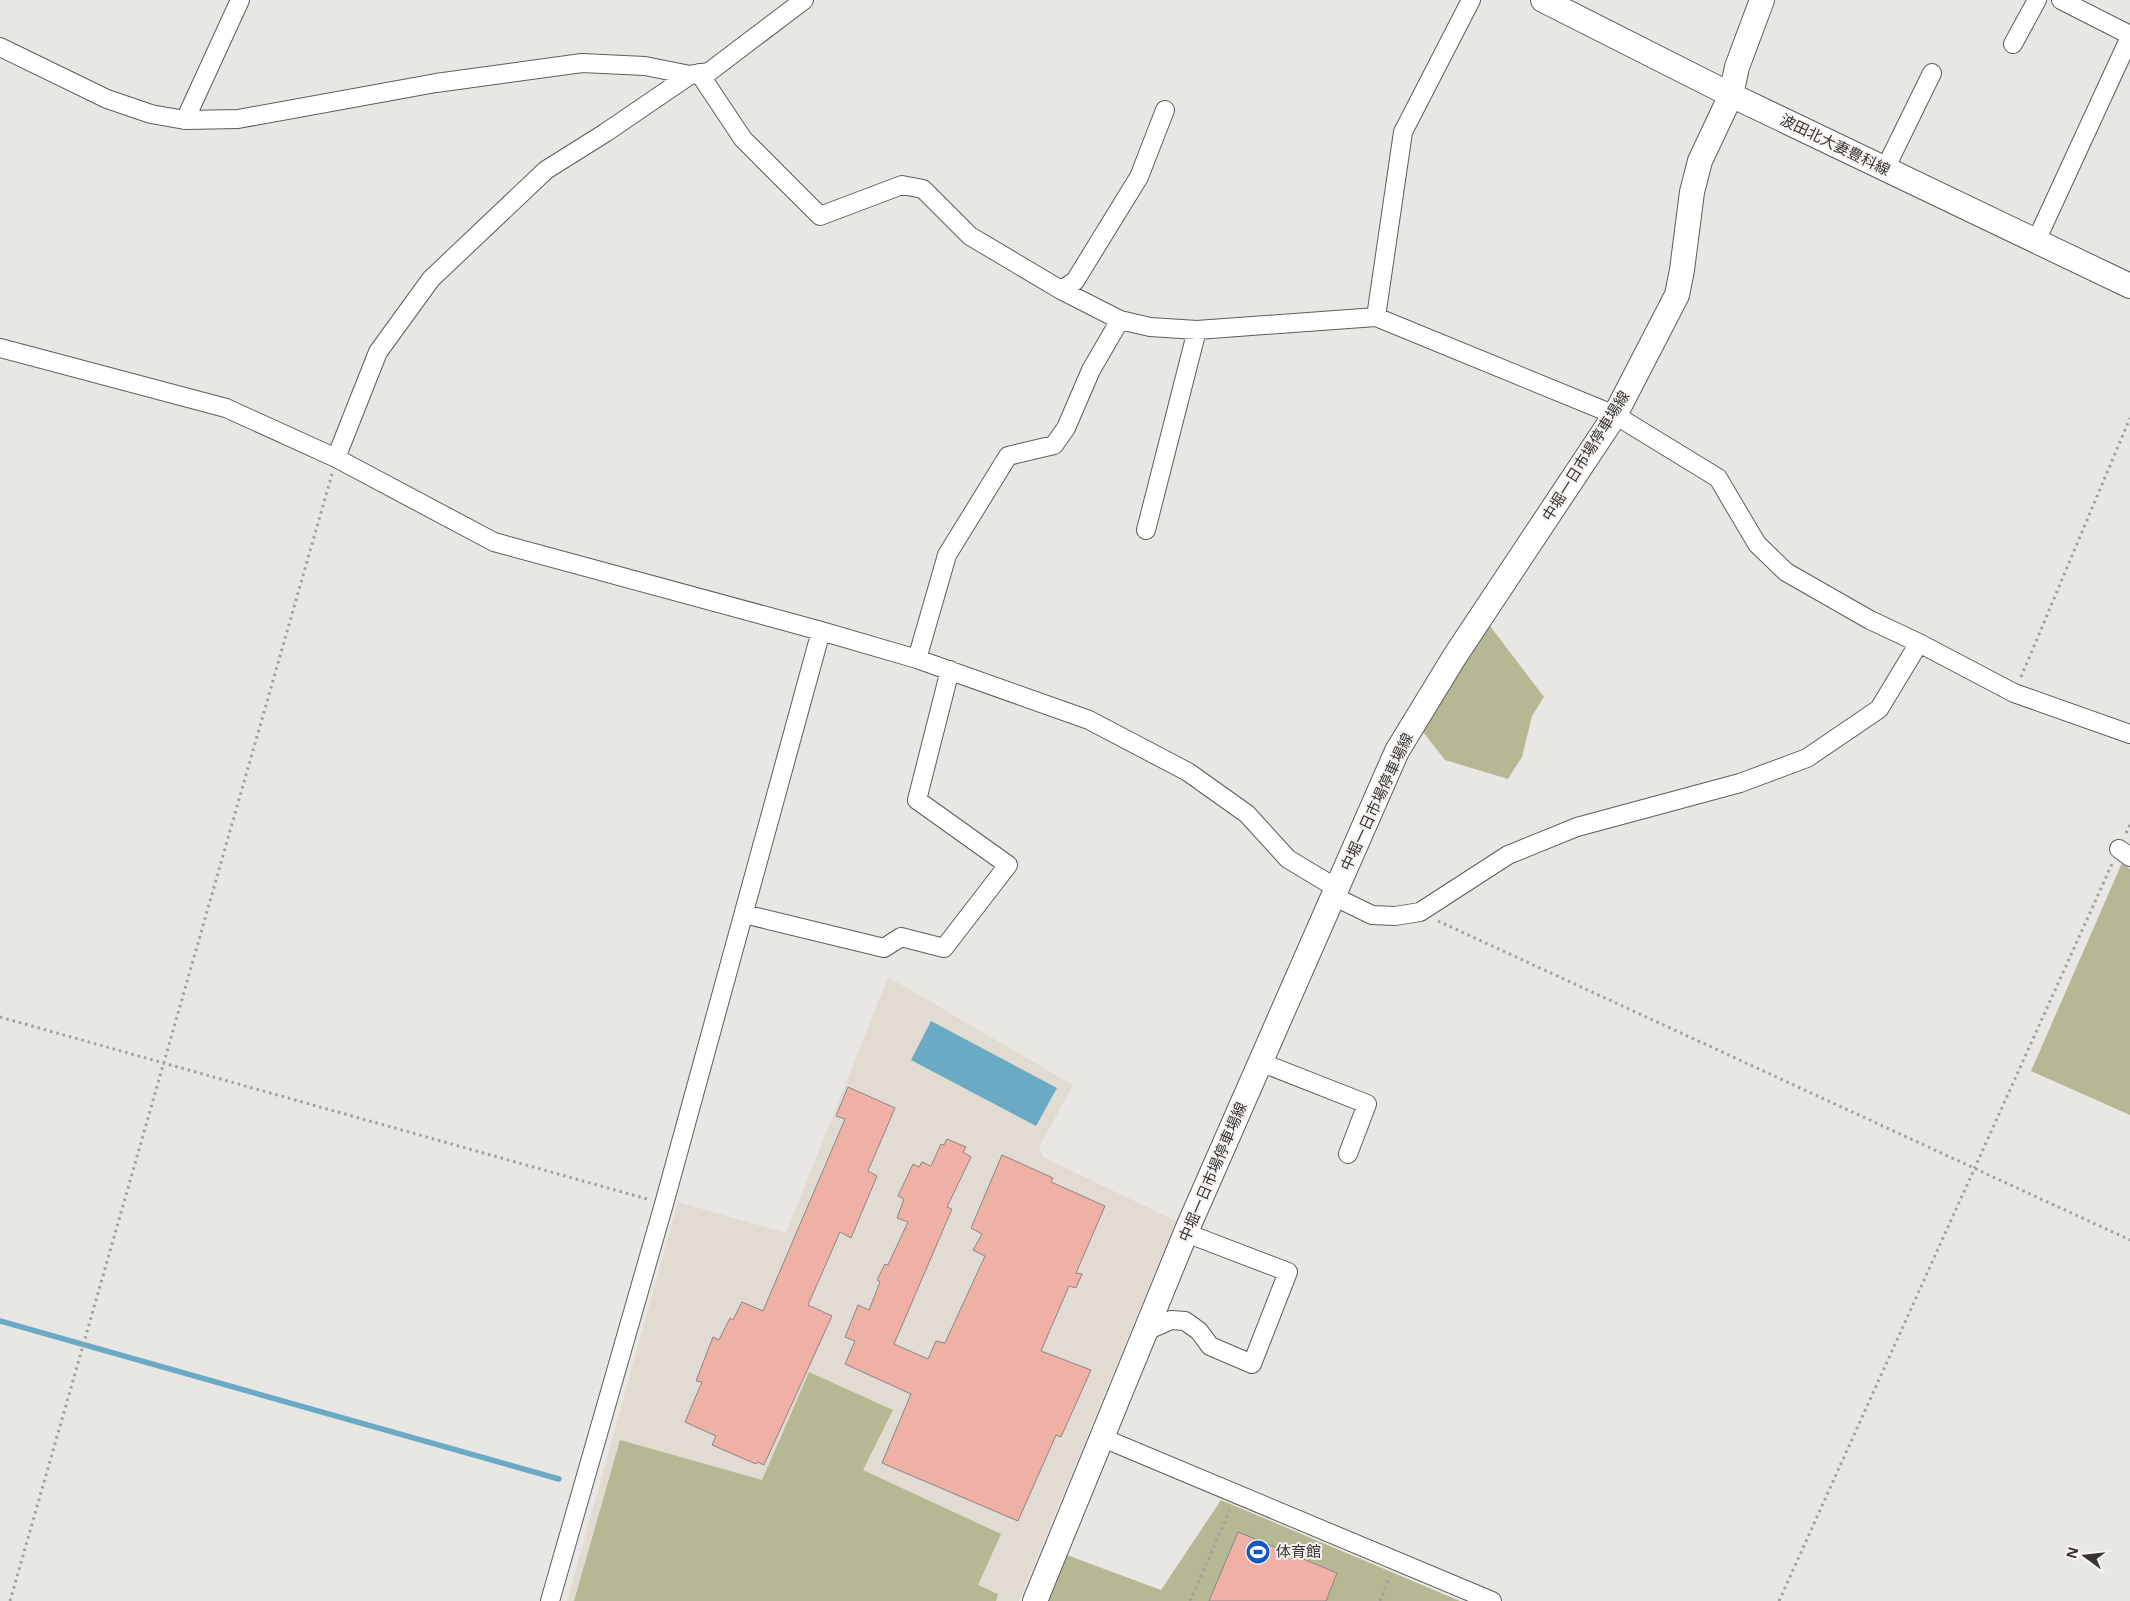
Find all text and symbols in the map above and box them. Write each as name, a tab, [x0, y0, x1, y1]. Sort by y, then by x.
street label: 波田北大妻豊科線	[1777, 109, 1894, 179]
street label: 中堀一日市場停車場線	[1537, 387, 1633, 524]
street label: 中堀一日市場停車場線	[1335, 729, 1417, 874]
street label: 中堀一日市場停車場線	[1174, 1099, 1251, 1245]
north arrow	[2060, 1531, 2110, 1581]
sports icon: 体育館	[1245, 1539, 1271, 1565]
place label: 体育館	[1276, 1541, 1321, 1561]
text: N	[2061, 1545, 2083, 1560]

